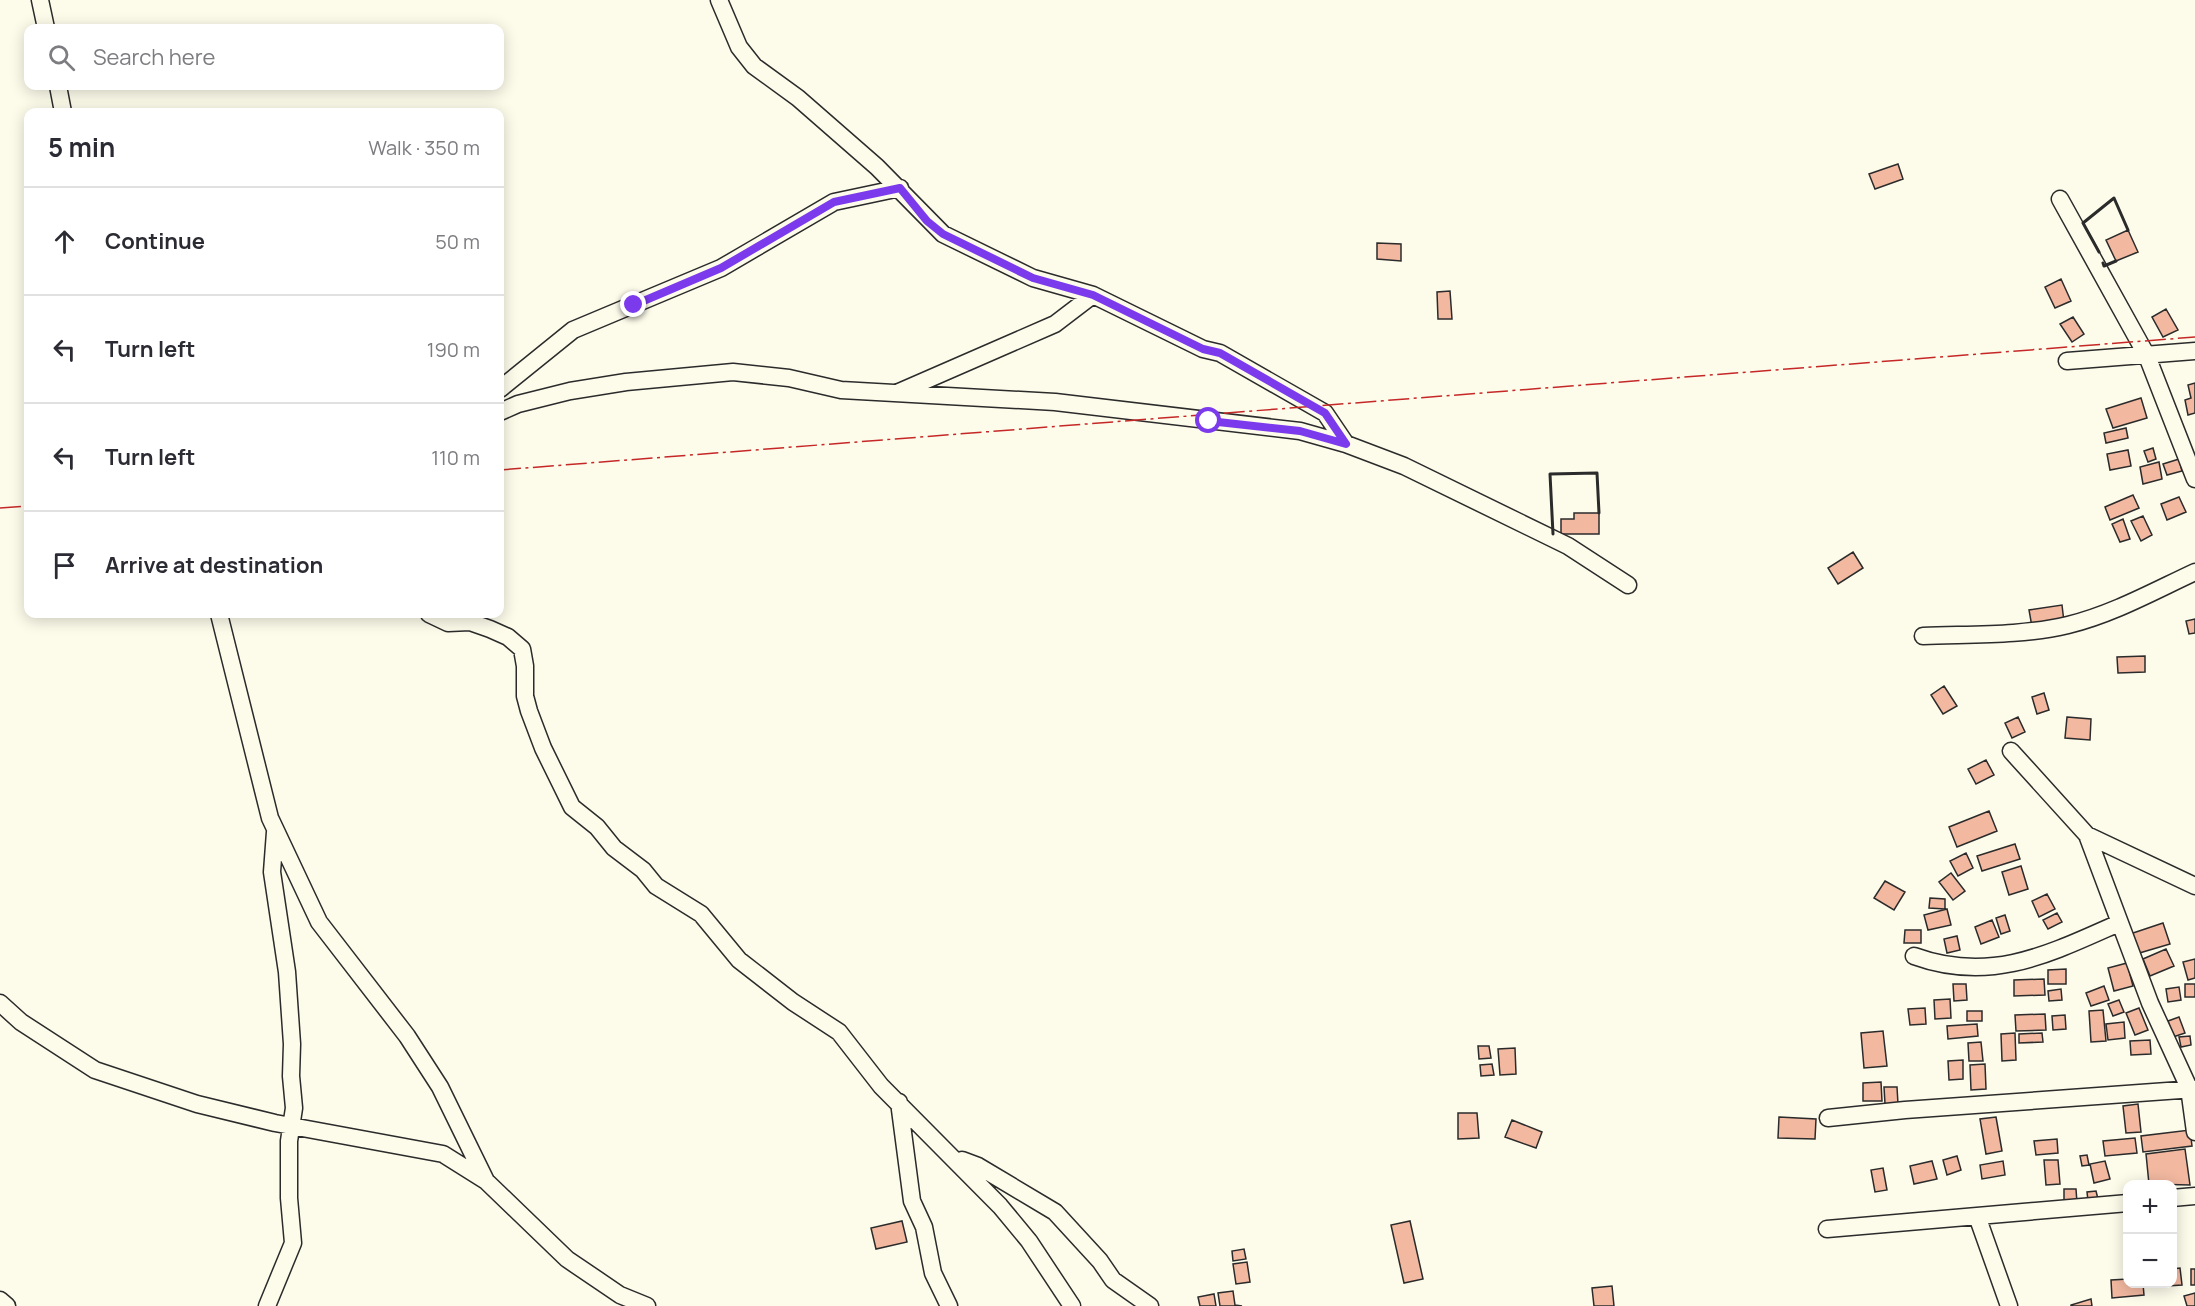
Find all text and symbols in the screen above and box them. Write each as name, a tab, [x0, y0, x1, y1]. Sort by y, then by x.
search box	[24, 24, 504, 90]
icon: search	[45, 41, 78, 74]
text: Search here	[93, 42, 215, 72]
text: 5 min	[48, 129, 115, 165]
text: Walk · 350 m	[368, 134, 480, 161]
icon: ahead	[48, 225, 81, 258]
text: Continue	[105, 226, 205, 256]
text: 50 m	[435, 228, 480, 255]
route end	[620, 291, 646, 317]
icon: left	[48, 333, 81, 366]
text: Turn left	[105, 334, 195, 364]
text: 190 m	[427, 336, 480, 363]
route start	[1195, 407, 1221, 433]
icon: left	[48, 441, 81, 474]
text: Turn left	[105, 442, 195, 472]
text: 110 m	[431, 444, 480, 471]
icon: arrive	[48, 549, 81, 582]
text: Arrive at destination	[105, 550, 323, 580]
map controls	[2123, 1180, 2177, 1288]
button: +	[2123, 1180, 2177, 1234]
button: −	[2123, 1234, 2177, 1288]

